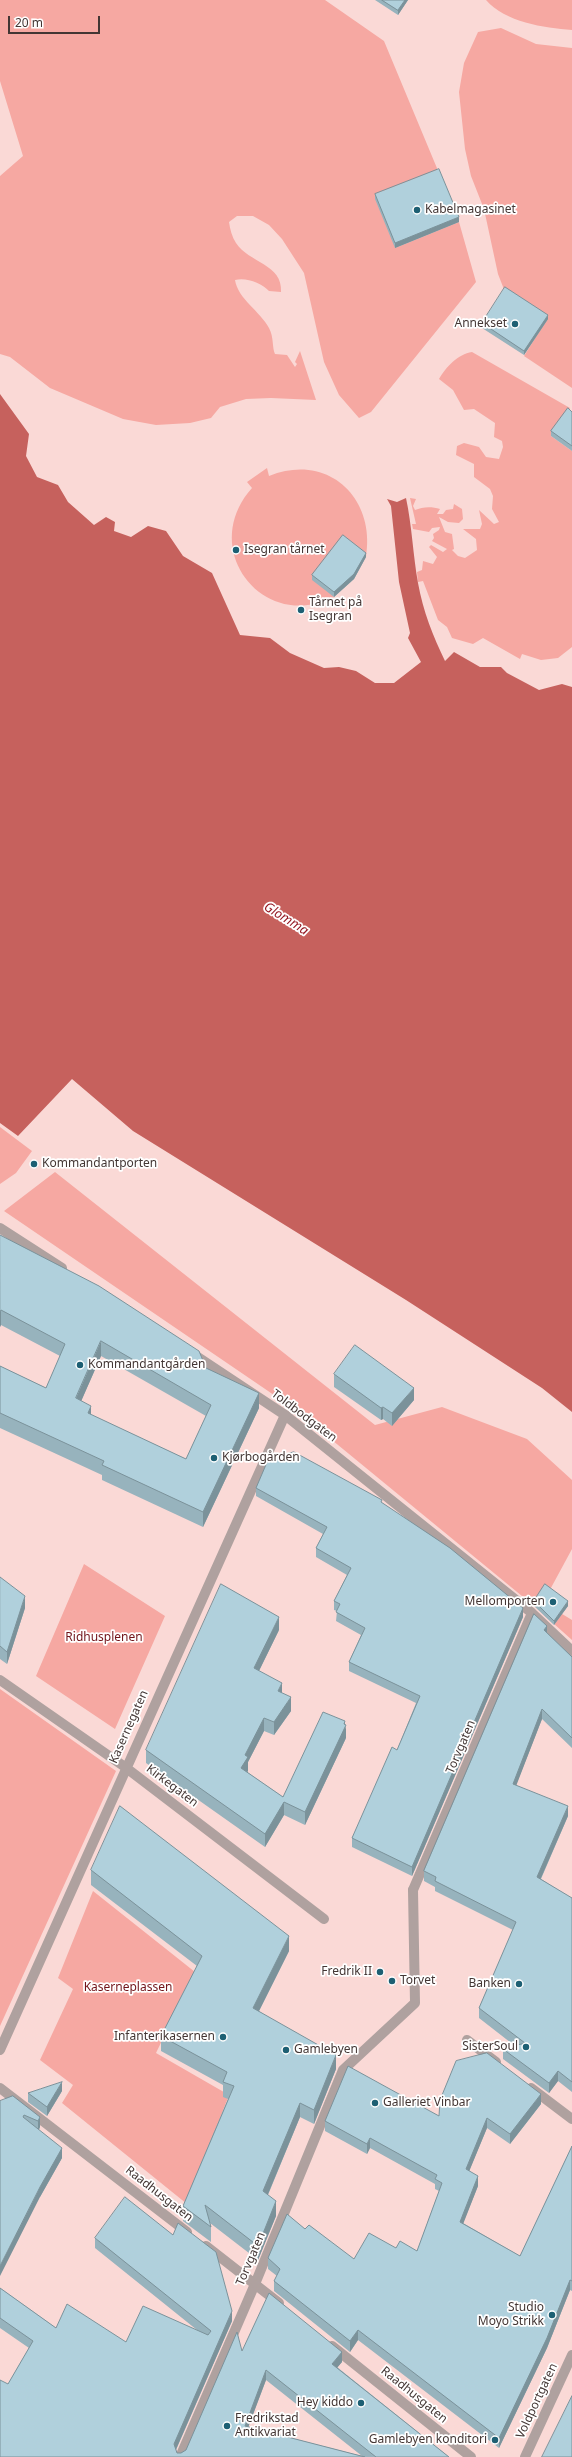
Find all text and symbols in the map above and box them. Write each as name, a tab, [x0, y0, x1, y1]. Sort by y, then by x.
scale bar	[10, 8, 102, 34]
text: 20 m	[15, 14, 43, 31]
place label: Kabelmagasinet	[425, 203, 516, 217]
marker: Kabelmagasinet	[412, 205, 422, 215]
place label: Annekset	[454, 317, 507, 331]
marker: Annekset	[510, 319, 520, 329]
place label: Isegran tårnet	[244, 543, 324, 557]
marker: Isegran tårnet	[231, 545, 241, 555]
place label: Tårnet på Isegran	[309, 596, 362, 624]
marker: Tårnet på Isegran	[296, 605, 306, 615]
water label: Glomma	[261, 899, 311, 939]
place label: Kommandantporten	[42, 1157, 157, 1171]
marker: Kommandantporten	[29, 1159, 39, 1169]
place label: Kommandantgården	[88, 1358, 206, 1372]
marker: Kommandantgården	[75, 1360, 85, 1370]
street label: Toldbodgaten	[268, 1387, 340, 1445]
place label: Kjørbogården	[222, 1451, 300, 1465]
marker: Kjørbogården	[209, 1453, 219, 1463]
place label: Mellomporten	[465, 1595, 545, 1609]
marker: Mellomporten	[548, 1597, 558, 1607]
park label: Ridhusplenen	[65, 1631, 143, 1645]
street label: Kasernegaten	[106, 1688, 152, 1766]
street label: Torvgaten	[443, 1718, 479, 1776]
street label: Kirkegaten	[143, 1762, 201, 1810]
place label: Fredrik II	[321, 1965, 372, 1979]
marker: Fredrik II	[375, 1967, 385, 1977]
place label: Torvet	[400, 1974, 435, 1988]
marker: Torvet	[387, 1976, 397, 1986]
place label: Banken	[468, 1977, 511, 1991]
marker: Banken	[514, 1979, 524, 1989]
park label: Kaserneplassen	[84, 1981, 172, 1995]
place label: Infanterikasernen	[114, 2030, 215, 2044]
marker: Infanterikasernen	[218, 2032, 228, 2042]
place label: SisterSoul	[462, 2040, 518, 2054]
marker: SisterSoul	[521, 2042, 531, 2052]
place label: Gamlebyen	[294, 2043, 358, 2057]
marker: Gamlebyen	[281, 2045, 291, 2055]
place label: Galleriet Vinbar	[383, 2096, 470, 2110]
marker: Galleriet Vinbar	[370, 2098, 380, 2108]
street label: Raadhusgaten	[122, 2163, 196, 2225]
street label: Torvgaten	[233, 2230, 269, 2288]
place label: Studio Moyo Strikk	[478, 2301, 544, 2329]
marker: Studio Moyo Strikk	[547, 2310, 557, 2320]
street label: Voldportgaten	[513, 2361, 561, 2441]
street label: Raadhusgaten	[378, 2364, 450, 2426]
place label: Hey kiddo	[297, 2396, 353, 2410]
marker: Hey kiddo	[356, 2398, 366, 2408]
place label: Fredrikstad Antikvariat	[235, 2412, 299, 2440]
marker: Fredrikstad Antikvariat	[222, 2421, 232, 2431]
place label: Gamlebyen konditori	[369, 2433, 487, 2447]
marker: Gamlebyen konditori	[490, 2435, 500, 2445]

